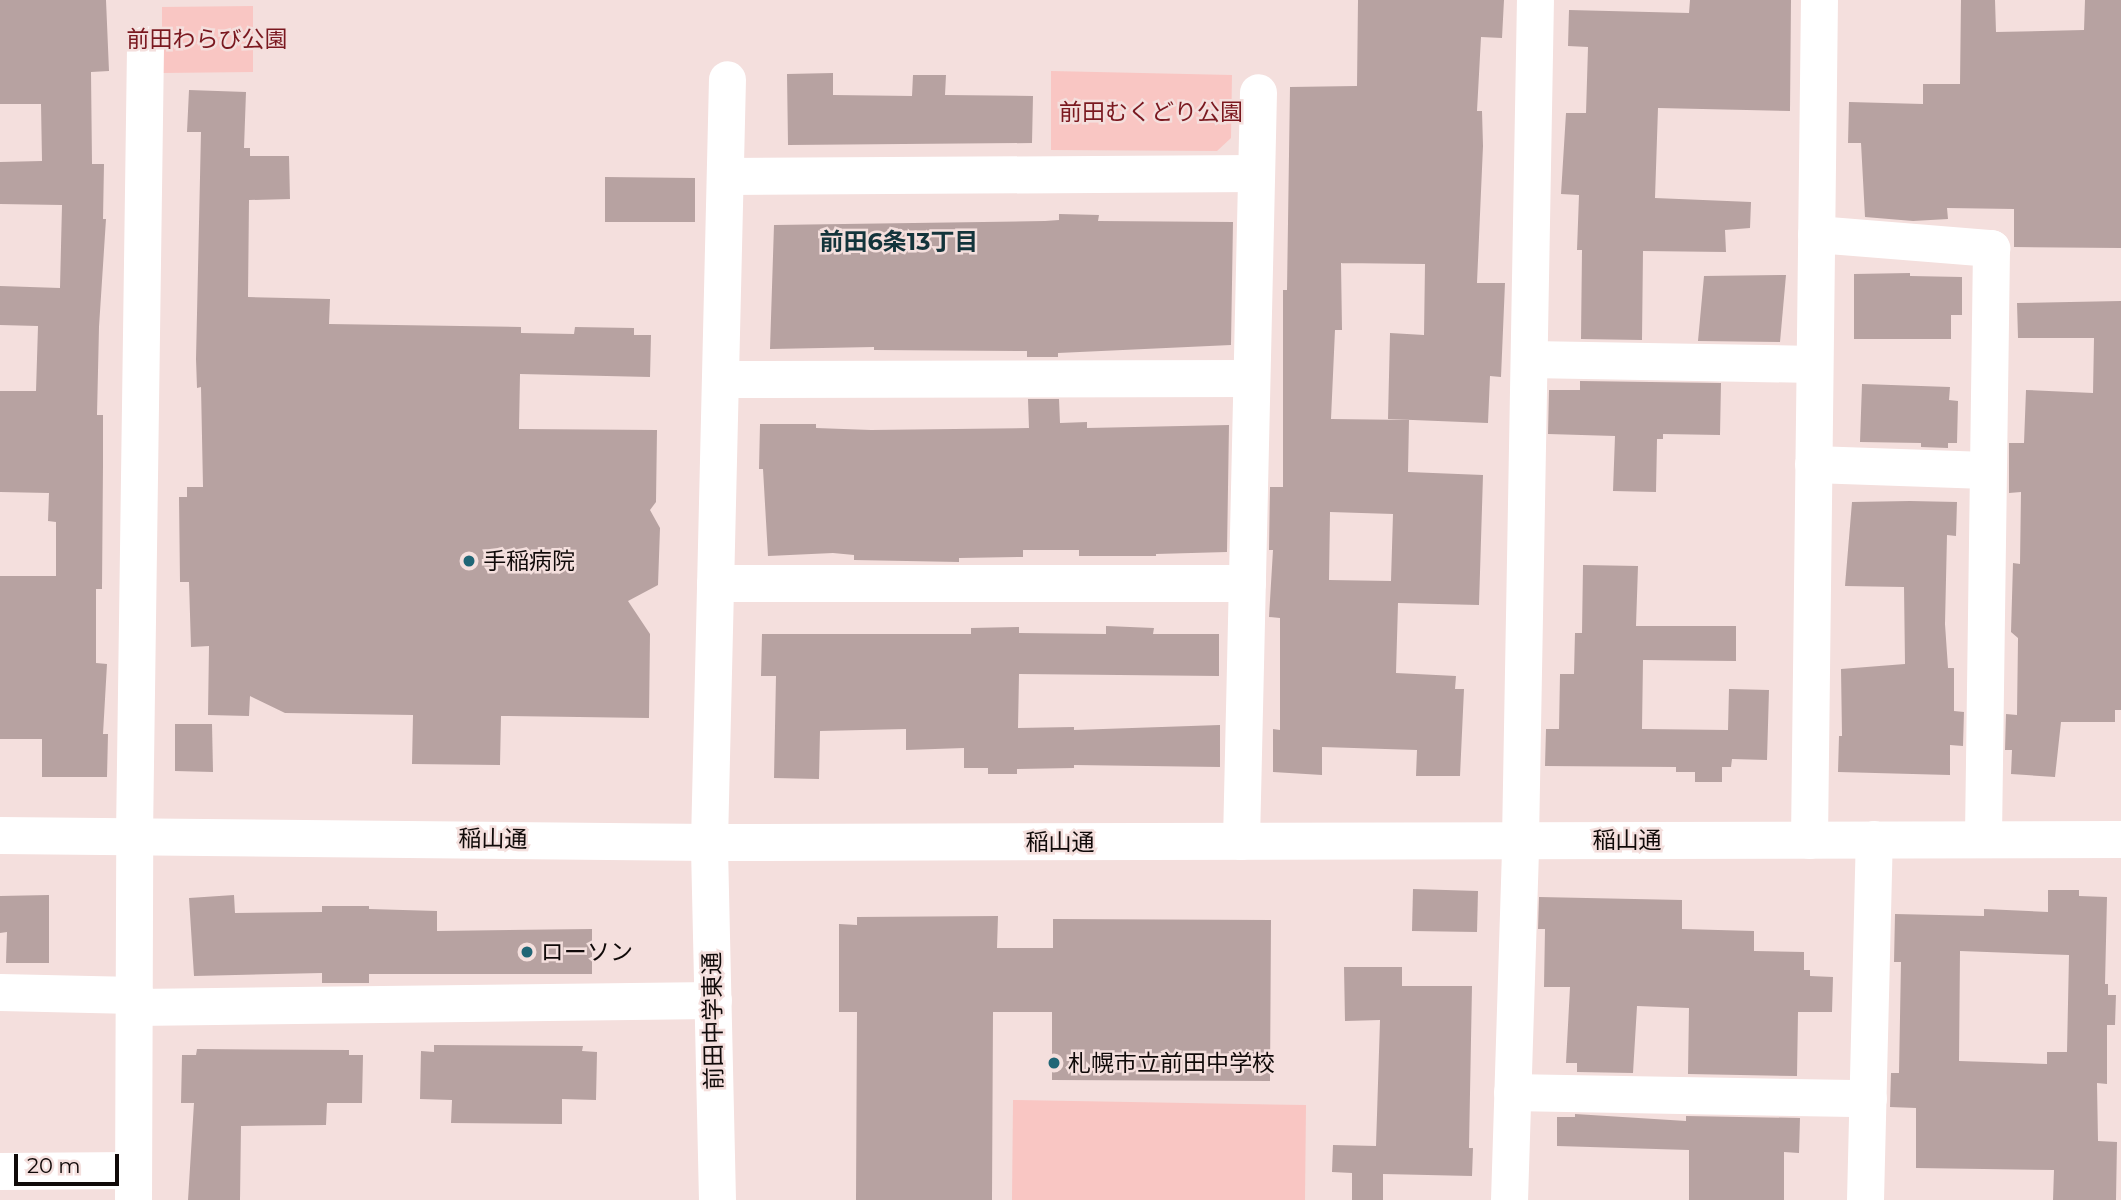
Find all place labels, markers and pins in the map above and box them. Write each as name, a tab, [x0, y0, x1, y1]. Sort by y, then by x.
place label: 手稲病院	[483, 547, 575, 575]
marker: 手稲病院	[461, 553, 477, 569]
place label: ローソン	[541, 938, 633, 966]
marker: ローソン	[519, 944, 535, 960]
place label: 札幌市立前田中学校	[1068, 1049, 1275, 1077]
marker: 札幌市立前田中学校	[1046, 1055, 1062, 1071]

